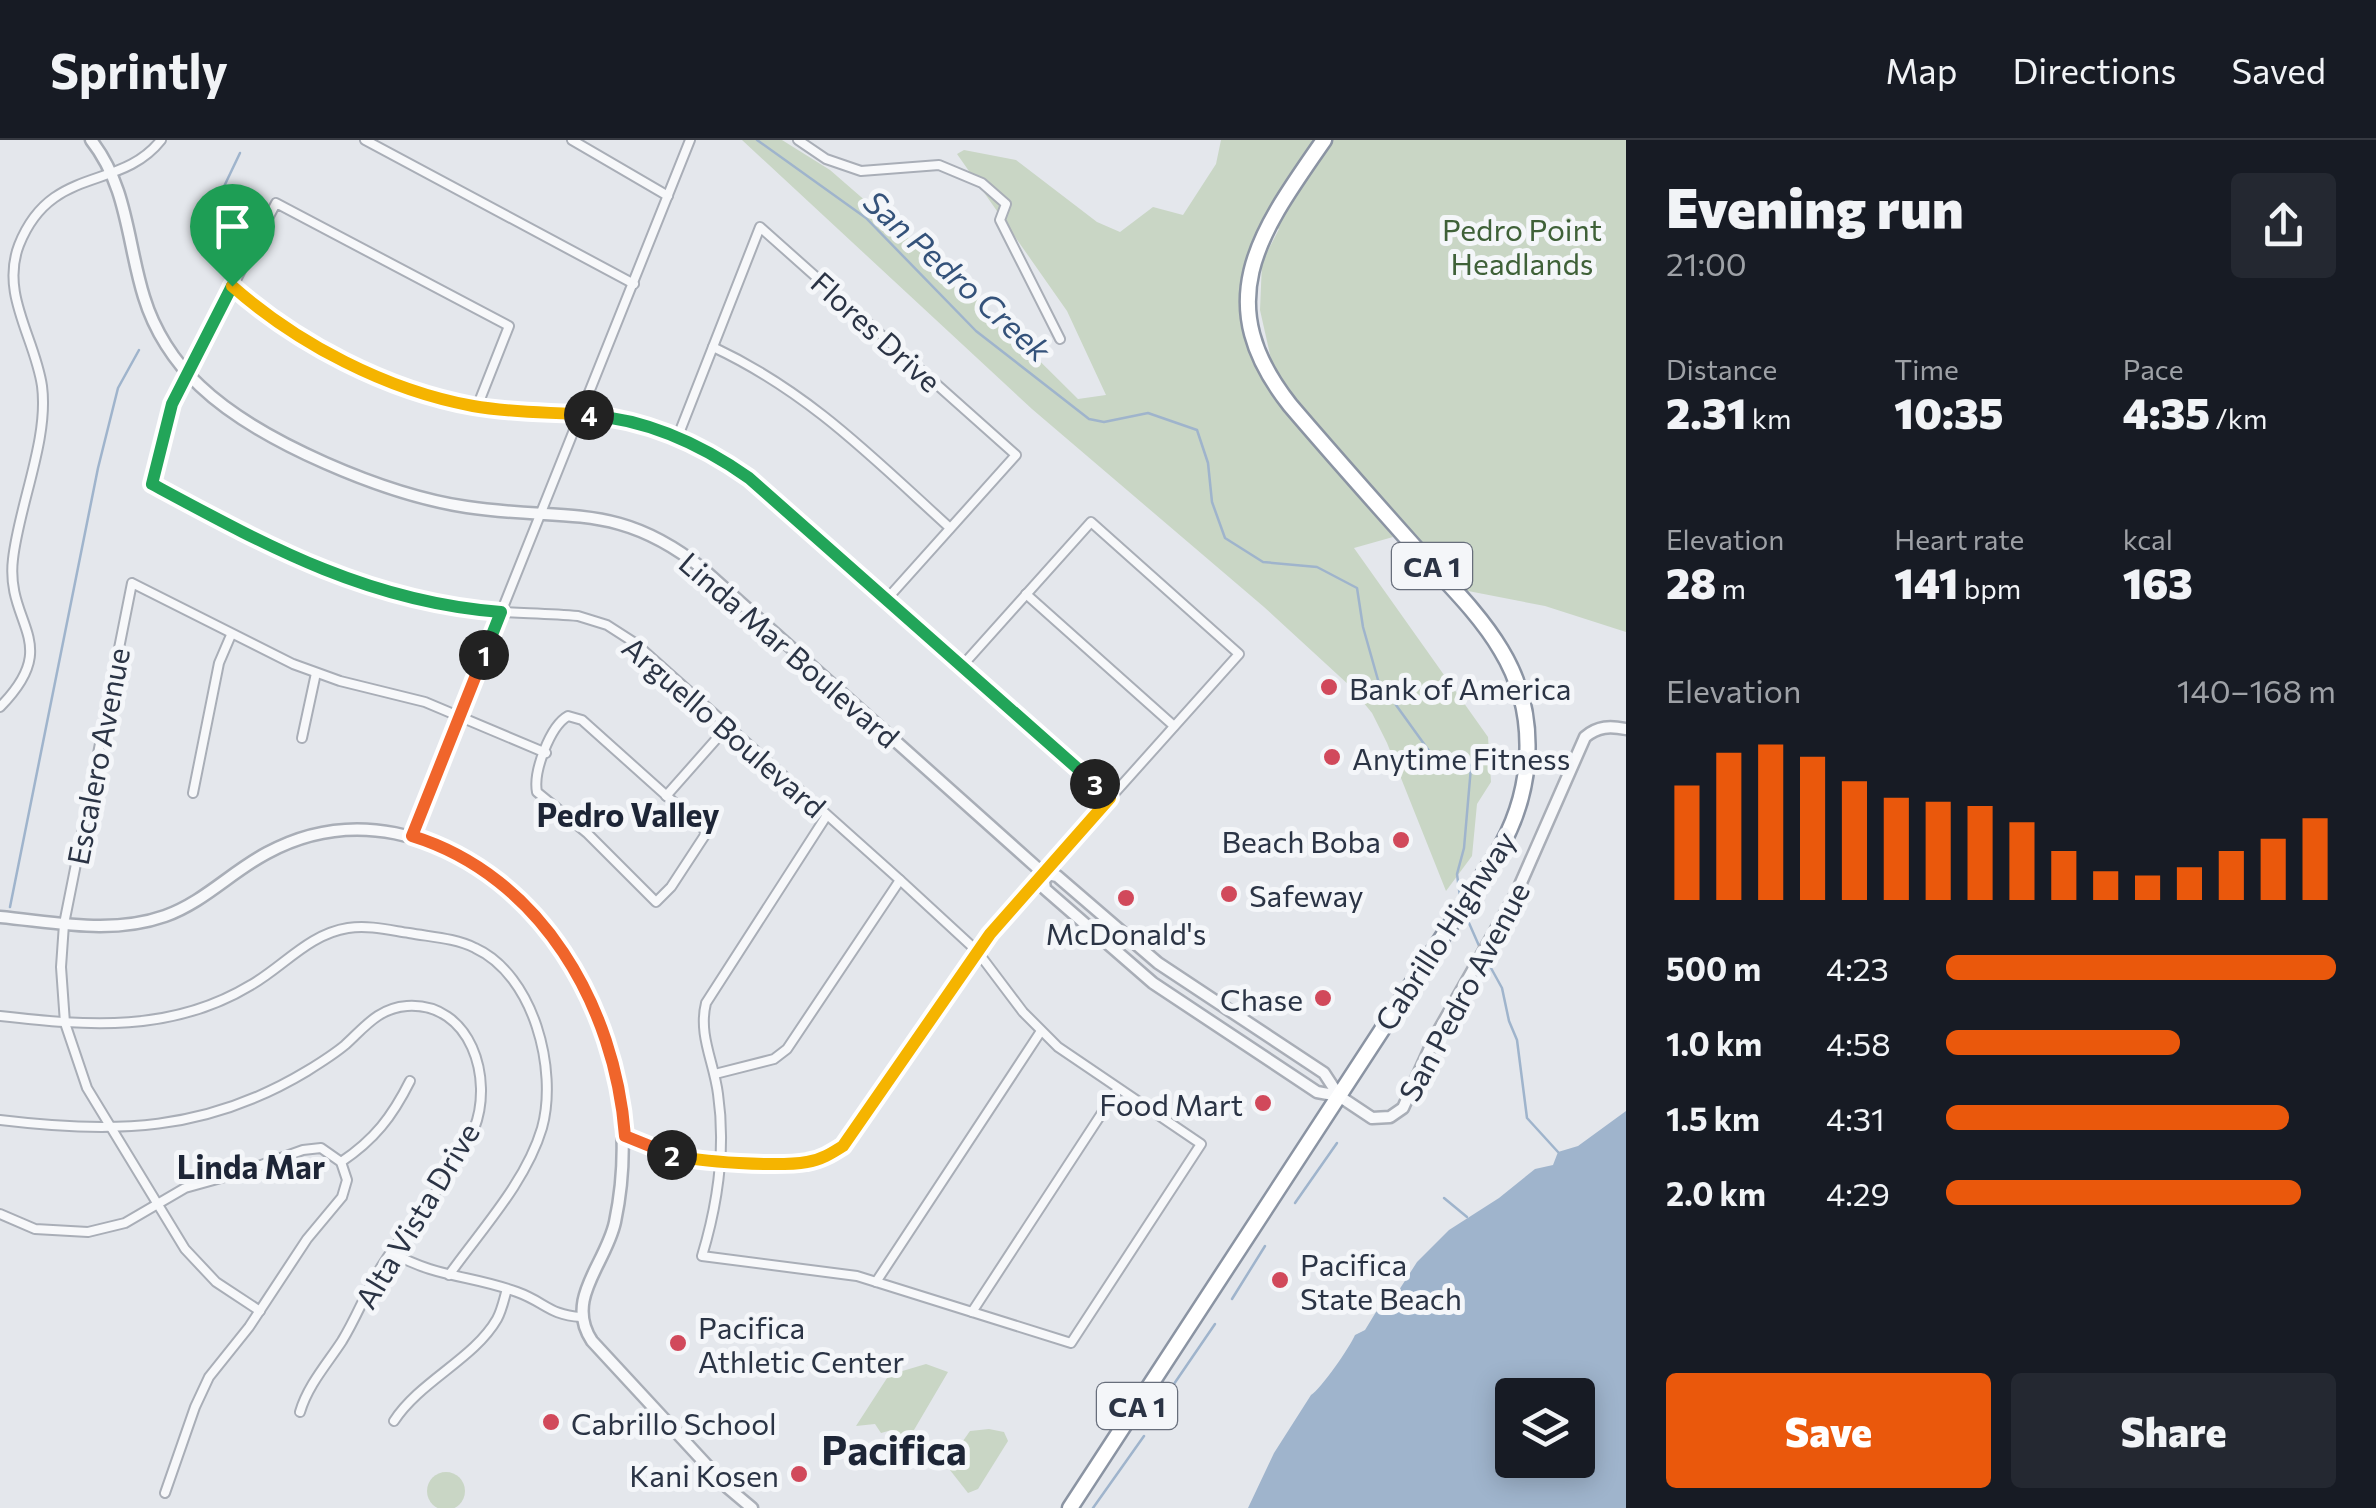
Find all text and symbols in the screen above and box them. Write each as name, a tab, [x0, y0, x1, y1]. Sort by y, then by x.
text: Sprintly	[50, 40, 228, 99]
text: Map	[1885, 48, 1957, 91]
text: Directions	[2012, 48, 2177, 91]
text: Saved	[2232, 48, 2326, 91]
text: Evening run	[1666, 172, 1964, 239]
button: share	[2231, 173, 2336, 278]
water label: San Pedro Creek	[856, 181, 1060, 370]
pin	[190, 184, 275, 287]
icon: arrive	[205, 199, 260, 254]
park label: Pedro Point Headlands	[1442, 210, 1602, 281]
text: 21:00	[1666, 243, 1747, 283]
street label: Flores Drive	[804, 263, 950, 399]
text: Distance	[1666, 352, 1777, 386]
text: Time	[1894, 352, 1959, 386]
text: Pace	[2123, 352, 2184, 386]
text: 2.31	[1666, 386, 1746, 438]
text: 10:35	[1894, 386, 2003, 438]
text: 4:35	[2123, 386, 2210, 438]
pin: 4	[564, 390, 614, 440]
text: 4	[580, 398, 598, 432]
text: km	[1746, 401, 1791, 435]
text: /km	[2210, 401, 2267, 435]
text: Elevation	[1666, 522, 1784, 556]
text: Heart rate	[1894, 522, 2024, 556]
text: kcal	[2123, 522, 2173, 556]
street label: Linda Mar Boulevard	[672, 543, 908, 755]
road number: CA 1	[1392, 543, 1472, 589]
text: 28	[1666, 556, 1716, 608]
text: 141	[1894, 556, 1958, 608]
text: 163	[2123, 556, 2193, 608]
text: m	[1716, 571, 1746, 605]
text: bpm	[1958, 571, 2021, 605]
street label: Arguello Boulevard	[616, 628, 834, 824]
pin: 1	[459, 630, 509, 680]
text: 1	[478, 638, 490, 672]
street label: Escalero Avenue	[58, 644, 136, 868]
place label: Bank of America	[1349, 669, 1571, 706]
text: Elevation	[1666, 670, 1801, 710]
text: 140–168 m	[2177, 670, 2336, 710]
marker: Bank of America	[1318, 676, 1340, 698]
place label: Anytime Fitness	[1352, 739, 1570, 776]
marker: Anytime Fitness	[1321, 746, 1343, 768]
pin: 3	[1070, 759, 1120, 809]
text: 3	[1087, 767, 1103, 801]
district label: Pedro Valley	[536, 794, 720, 834]
place label: Beach Boba	[1222, 822, 1381, 859]
street label: Cabrillo Highway	[1366, 823, 1522, 1037]
marker: Beach Boba	[1390, 829, 1412, 851]
street label: San Pedro Avenue	[1390, 875, 1536, 1107]
place label: Safeway	[1249, 876, 1363, 913]
marker: Safeway	[1218, 883, 1240, 905]
marker: McDonald's	[1115, 887, 1137, 909]
place label: McDonald's	[1045, 914, 1207, 951]
text: 500 m	[1666, 948, 1761, 988]
text: 4:23	[1826, 948, 1889, 988]
place label: Chase	[1220, 980, 1303, 1017]
marker: Chase	[1312, 987, 1334, 1009]
text: 1.0 km	[1666, 1023, 1762, 1063]
text: 4:58	[1826, 1023, 1891, 1063]
place label: Food Mart	[1099, 1085, 1243, 1122]
marker: Food Mart	[1252, 1092, 1274, 1114]
text: 1.5 km	[1666, 1098, 1760, 1138]
text: 4:31	[1826, 1098, 1885, 1138]
street label: Alta Vista Drive	[346, 1115, 486, 1315]
pin: 2	[647, 1130, 697, 1180]
text: 2	[664, 1138, 680, 1172]
district label: Linda Mar	[177, 1146, 325, 1186]
text: 2.0 km	[1666, 1173, 1766, 1213]
text: 4:29	[1826, 1173, 1890, 1213]
place label: Pacifica State Beach	[1300, 1245, 1462, 1316]
marker: Pacifica State Beach	[1269, 1269, 1291, 1291]
place label: Pacifica Athletic Center	[698, 1308, 904, 1379]
marker: Pacifica Athletic Center	[667, 1332, 689, 1354]
button: Save	[1666, 1373, 1991, 1488]
button: Share	[2011, 1373, 2336, 1488]
map controls	[1495, 1378, 1595, 1478]
button: layers	[1495, 1378, 1595, 1478]
road number: CA 1	[1097, 1383, 1177, 1429]
place label: Cabrillo School	[571, 1404, 777, 1441]
marker: Cabrillo School	[540, 1411, 562, 1433]
district label: Pacifica	[821, 1424, 967, 1473]
place label: Kani Kosen	[629, 1456, 779, 1493]
marker: Kani Kosen	[788, 1463, 810, 1485]

